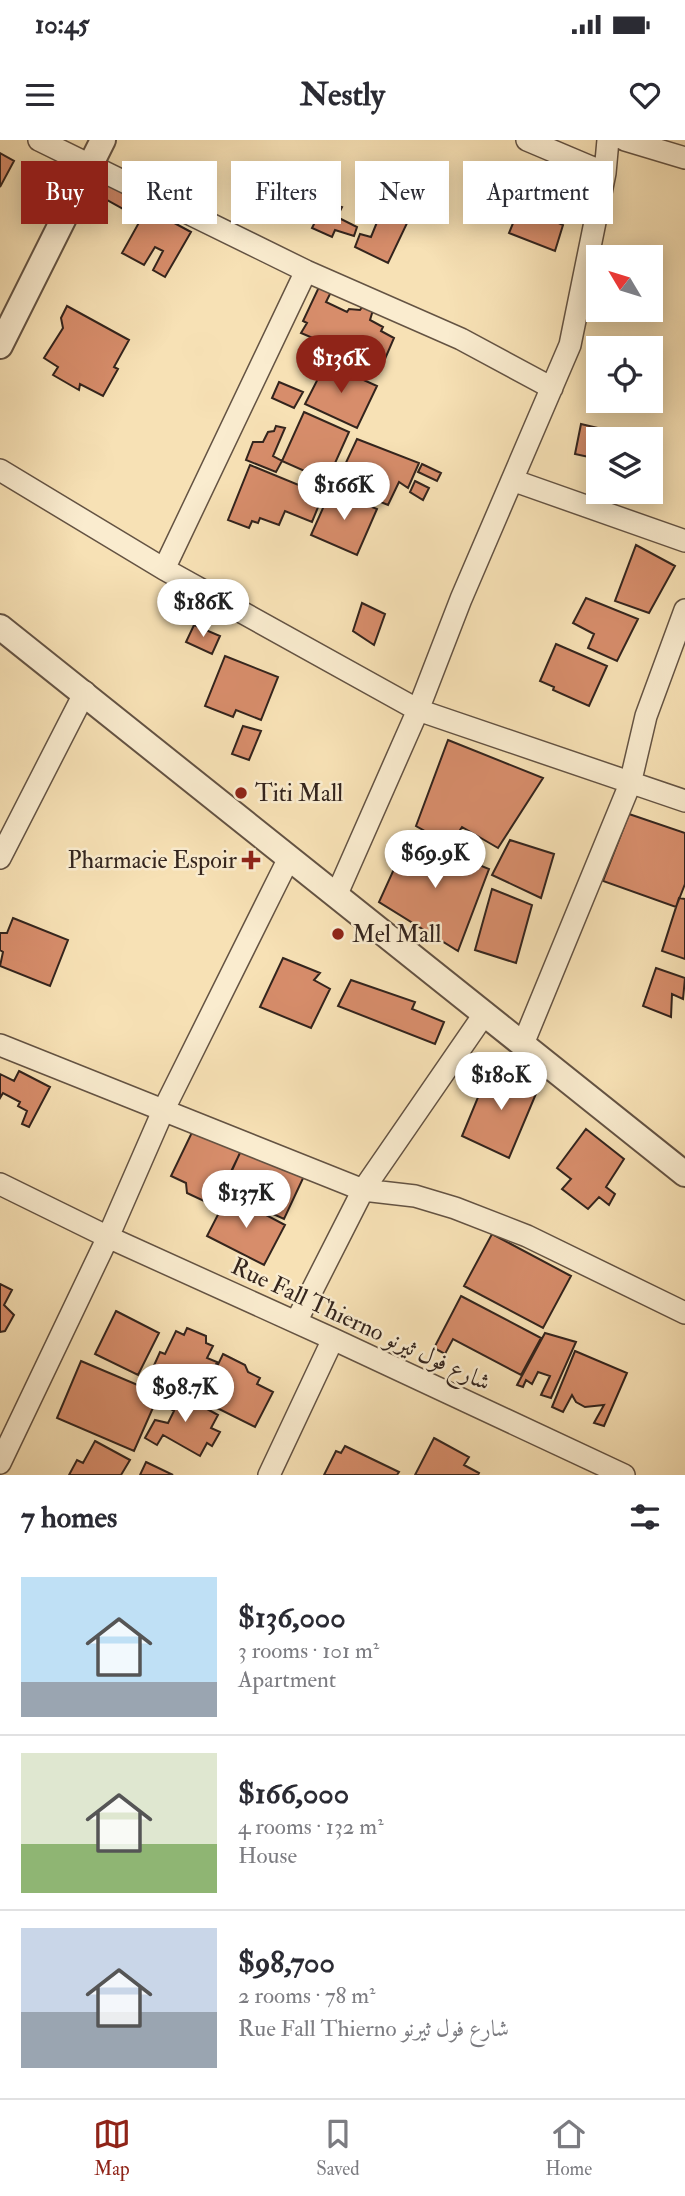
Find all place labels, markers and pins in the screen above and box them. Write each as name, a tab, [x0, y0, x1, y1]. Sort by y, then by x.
pin: $136K	[292, 336, 390, 395]
pin: $166K	[295, 462, 393, 522]
pin: $186K	[154, 580, 252, 639]
place label: Titi Mall	[255, 778, 343, 809]
marker: Titi Mall	[233, 785, 249, 801]
pin: $69.9K	[378, 830, 492, 890]
place label: Pharmacie Espoir	[68, 845, 237, 876]
marker: Pharmacie Espoir	[243, 852, 259, 868]
place label: Mel Mall	[352, 919, 441, 950]
marker: Mel Mall	[330, 926, 346, 942]
pin: $180K	[452, 1052, 550, 1112]
pin: $137K	[197, 1170, 295, 1230]
pin: $98.7K	[128, 1364, 242, 1424]

